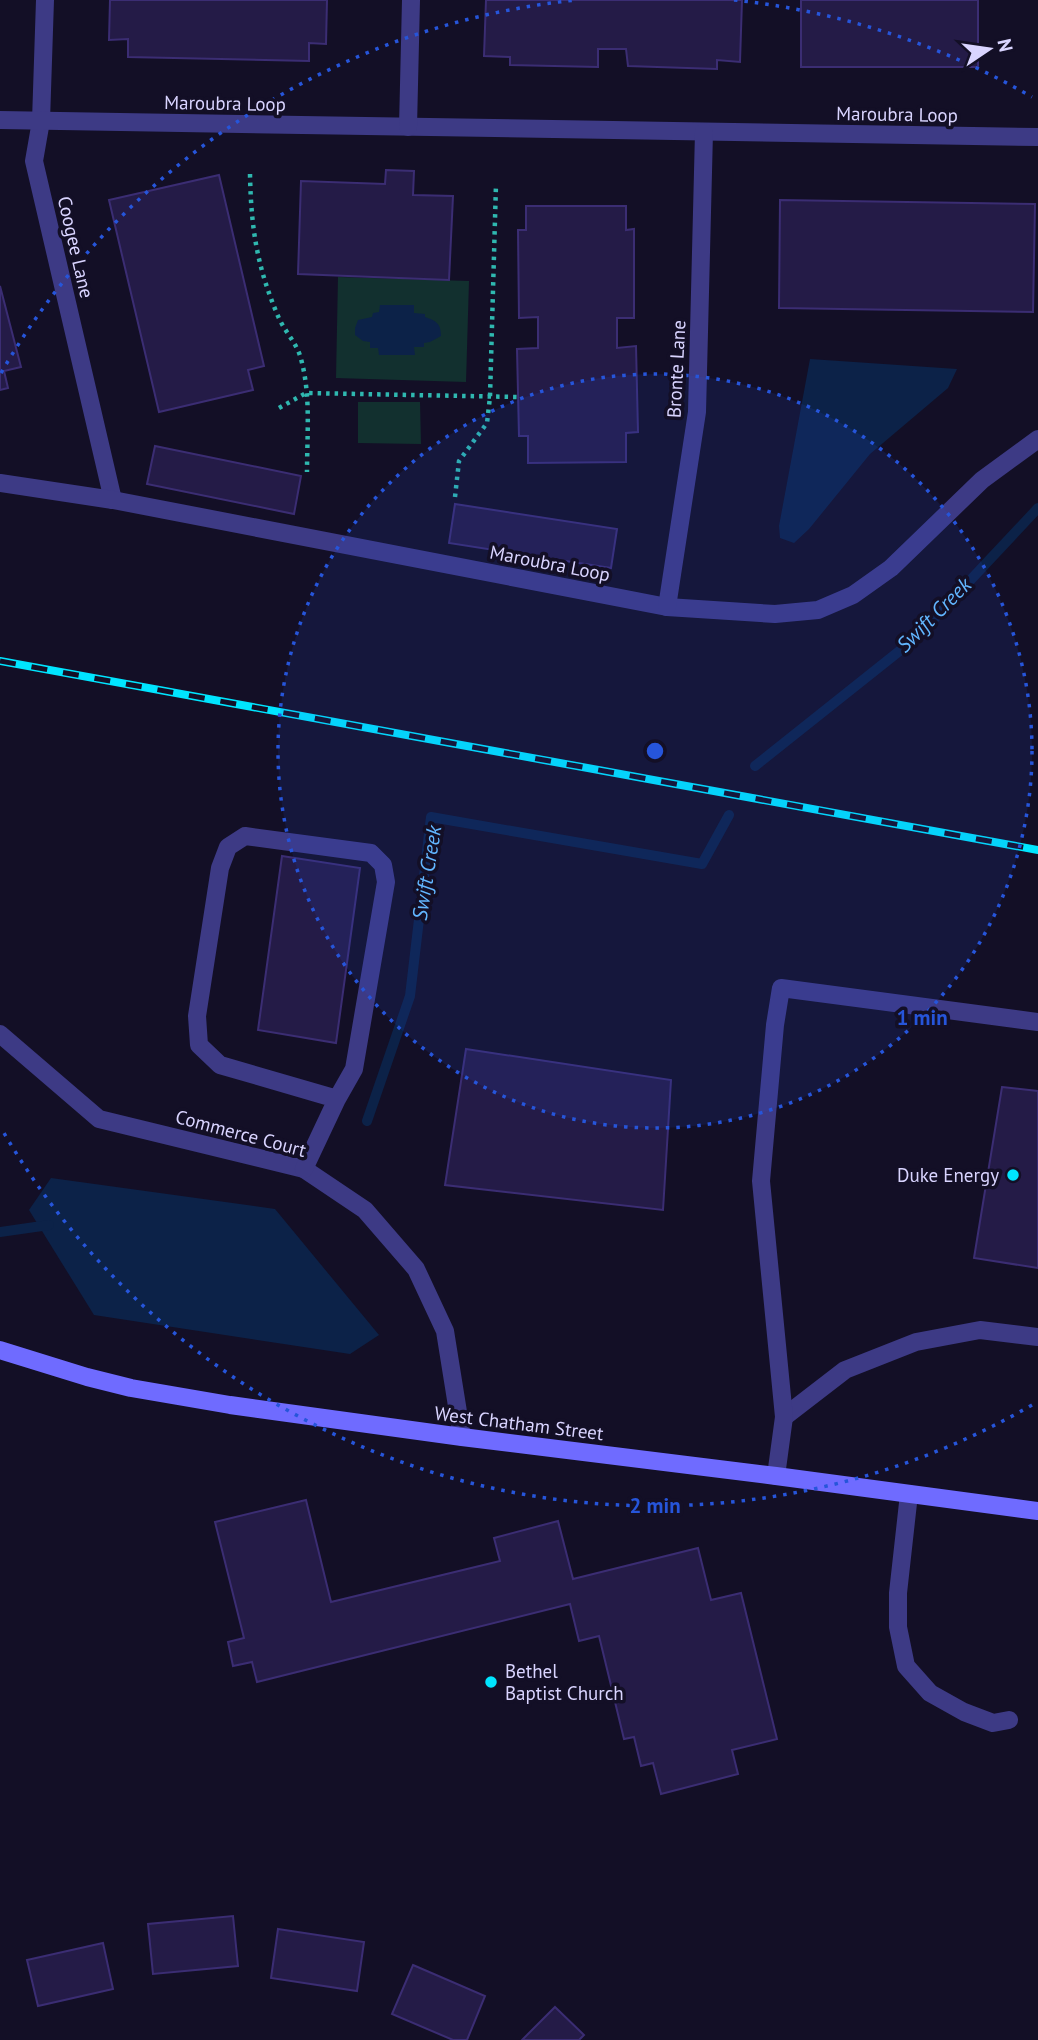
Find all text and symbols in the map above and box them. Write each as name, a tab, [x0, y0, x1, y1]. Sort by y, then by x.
north arrow	[954, 14, 1024, 84]
text: N	[992, 36, 1019, 54]
street label: Maroubra Loop	[164, 90, 286, 116]
street label: Maroubra Loop	[836, 101, 958, 127]
street label: Coogee Lane	[53, 194, 99, 300]
street label: Bronte Lane	[661, 319, 691, 419]
street label: Maroubra Loop	[488, 540, 612, 586]
water label: Swift Creek	[890, 570, 978, 658]
centre of rings	[643, 739, 667, 763]
water label: Swift Creek	[406, 822, 448, 922]
text: 1 min	[896, 1004, 948, 1031]
street label: Commerce Court	[173, 1104, 309, 1162]
place label: Duke Energy	[897, 1163, 999, 1187]
marker: Duke Energy	[1005, 1167, 1021, 1183]
street label: West Chatham Street	[433, 1401, 605, 1445]
text: 2 min	[629, 1492, 681, 1519]
place label: Bethel Baptist Church	[505, 1659, 624, 1705]
marker: Bethel Baptist Church	[483, 1674, 499, 1690]

